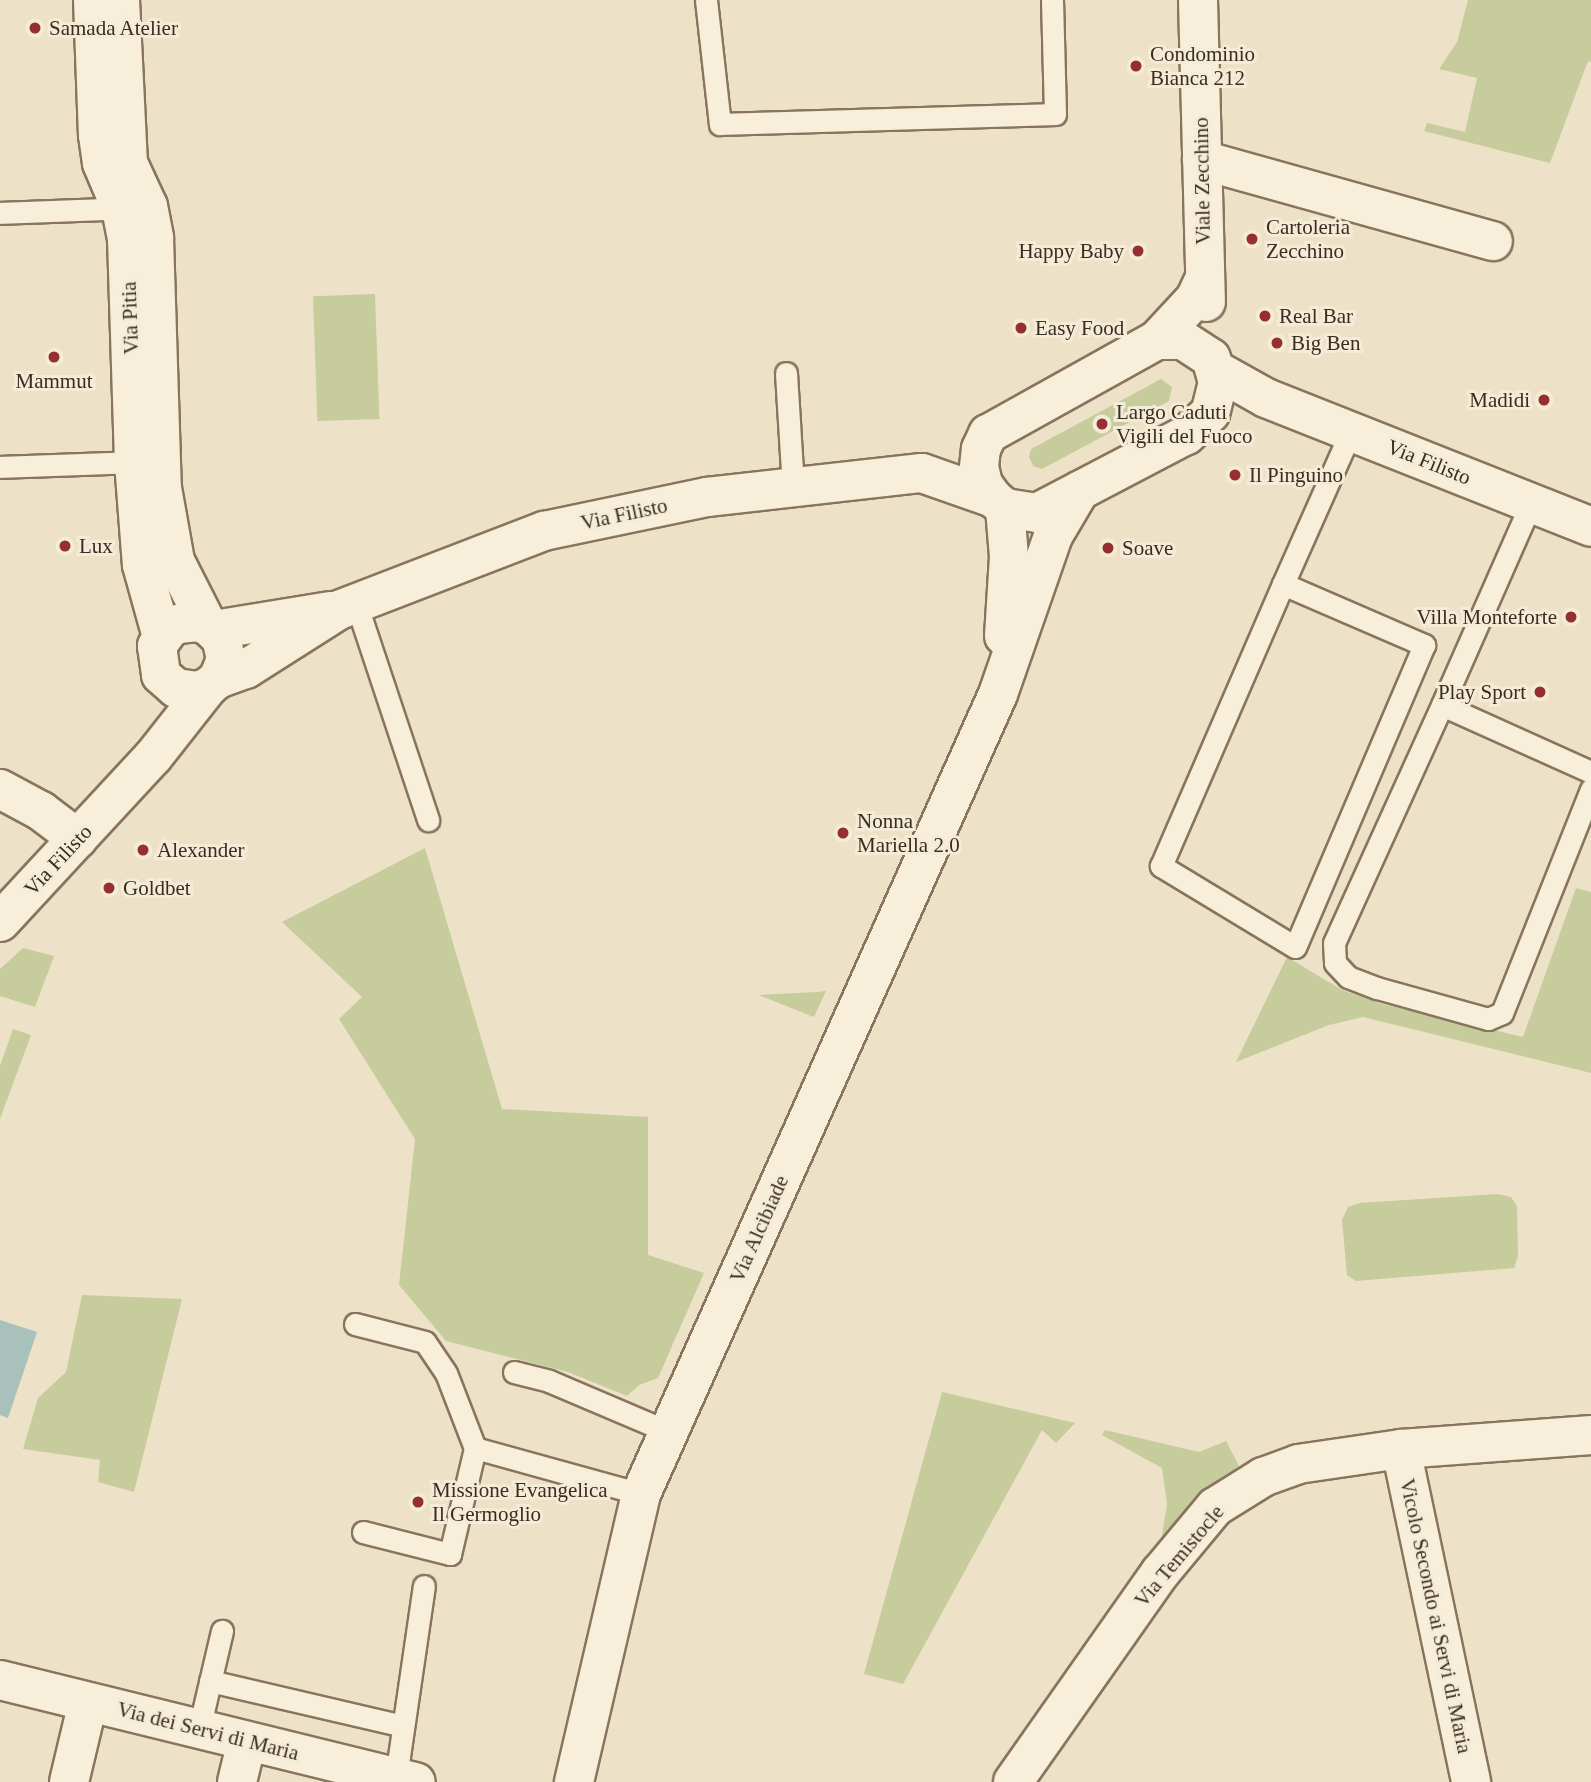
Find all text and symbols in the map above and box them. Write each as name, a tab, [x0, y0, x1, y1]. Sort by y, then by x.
place label: Samada Atelier	[49, 15, 179, 41]
marker: Samada Atelier	[27, 20, 43, 36]
place label: Condominio Bianca 212	[1150, 41, 1255, 91]
marker: Condominio Bianca 212	[1128, 58, 1144, 74]
street label: Viale Zecchino	[1188, 117, 1216, 245]
place label: Cartoleria Zecchino	[1266, 214, 1350, 264]
marker: Cartoleria Zecchino	[1244, 231, 1260, 247]
place label: Happy Baby	[1018, 238, 1124, 264]
marker: Happy Baby	[1130, 243, 1146, 259]
street label: Via Pitia	[116, 281, 144, 355]
place label: Real Bar	[1279, 303, 1353, 329]
marker: Real Bar	[1257, 308, 1273, 324]
place label: Easy Food	[1035, 315, 1124, 341]
marker: Easy Food	[1013, 320, 1029, 336]
place label: Big Ben	[1291, 330, 1360, 356]
marker: Big Ben	[1269, 335, 1285, 351]
marker: Mammut	[46, 349, 62, 365]
place label: Mammut	[16, 368, 92, 394]
place label: Madidi	[1469, 387, 1530, 413]
marker: Madidi	[1536, 392, 1552, 408]
place label: Largo Caduti Vigili del Fuoco	[1116, 399, 1252, 449]
marker: Largo Caduti Vigili del Fuoco	[1094, 416, 1110, 432]
street label: Via Filisto	[1383, 434, 1475, 490]
place label: Il Pinguino	[1249, 462, 1343, 488]
marker: Il Pinguino	[1227, 467, 1243, 483]
street label: Via Filisto	[578, 493, 670, 535]
place label: Lux	[79, 533, 113, 559]
place label: Soave	[1122, 535, 1173, 561]
marker: Lux	[57, 538, 73, 554]
marker: Soave	[1100, 540, 1116, 556]
place label: Villa Monteforte	[1417, 604, 1557, 630]
marker: Villa Monteforte	[1563, 609, 1579, 625]
place label: Play Sport	[1438, 679, 1526, 705]
marker: Play Sport	[1532, 684, 1548, 700]
place label: Nonna Mariella 2.0	[857, 808, 960, 858]
street label: Via Filisto	[19, 819, 97, 901]
marker: Nonna Mariella 2.0	[835, 825, 851, 841]
place label: Alexander	[157, 837, 244, 863]
marker: Alexander	[135, 842, 151, 858]
place label: Goldbet	[123, 875, 191, 901]
marker: Goldbet	[101, 880, 117, 896]
street label: Via Alcibiade	[724, 1171, 794, 1287]
street label: Vicolo Secondo ai Servi di Maria	[1395, 1476, 1477, 1756]
place label: Missione Evangelica Il Germoglio	[432, 1477, 608, 1527]
marker: Missione Evangelica Il Germoglio	[410, 1494, 426, 1510]
street label: Via Temistocle	[1129, 1500, 1229, 1612]
street label: Via dei Servi di Maria	[114, 1696, 302, 1766]

